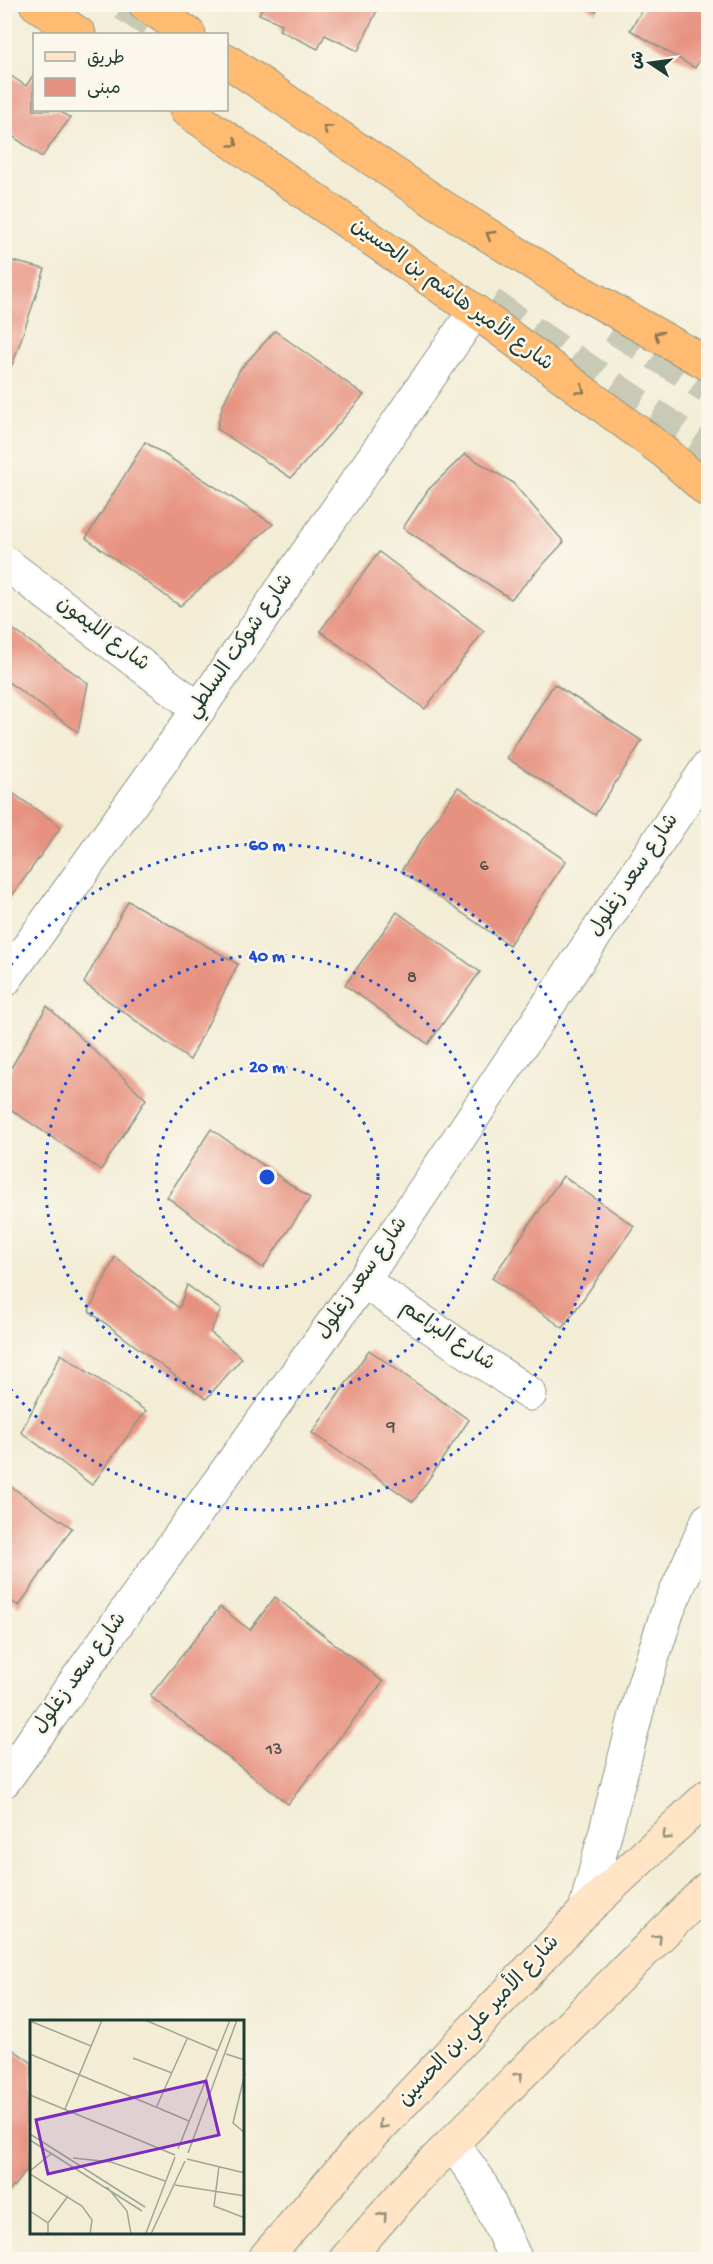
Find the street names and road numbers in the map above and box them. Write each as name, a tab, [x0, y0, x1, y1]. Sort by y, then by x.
street label: شارع الأمير هاشم بن الحسين	[345, 210, 560, 378]
street label: شارع شوكت السلطي	[182, 570, 303, 726]
street label: شارع الليمون	[50, 592, 154, 678]
street label: شارع سعد زغلول	[584, 809, 686, 943]
street label: شارع سعد زغلول	[312, 1213, 414, 1345]
street label: شارع البراعم	[395, 1296, 499, 1378]
street label: شارع سعد زغلول	[29, 1609, 133, 1739]
street label: شارع الأمير علي بن الحسين	[390, 1928, 568, 2115]

